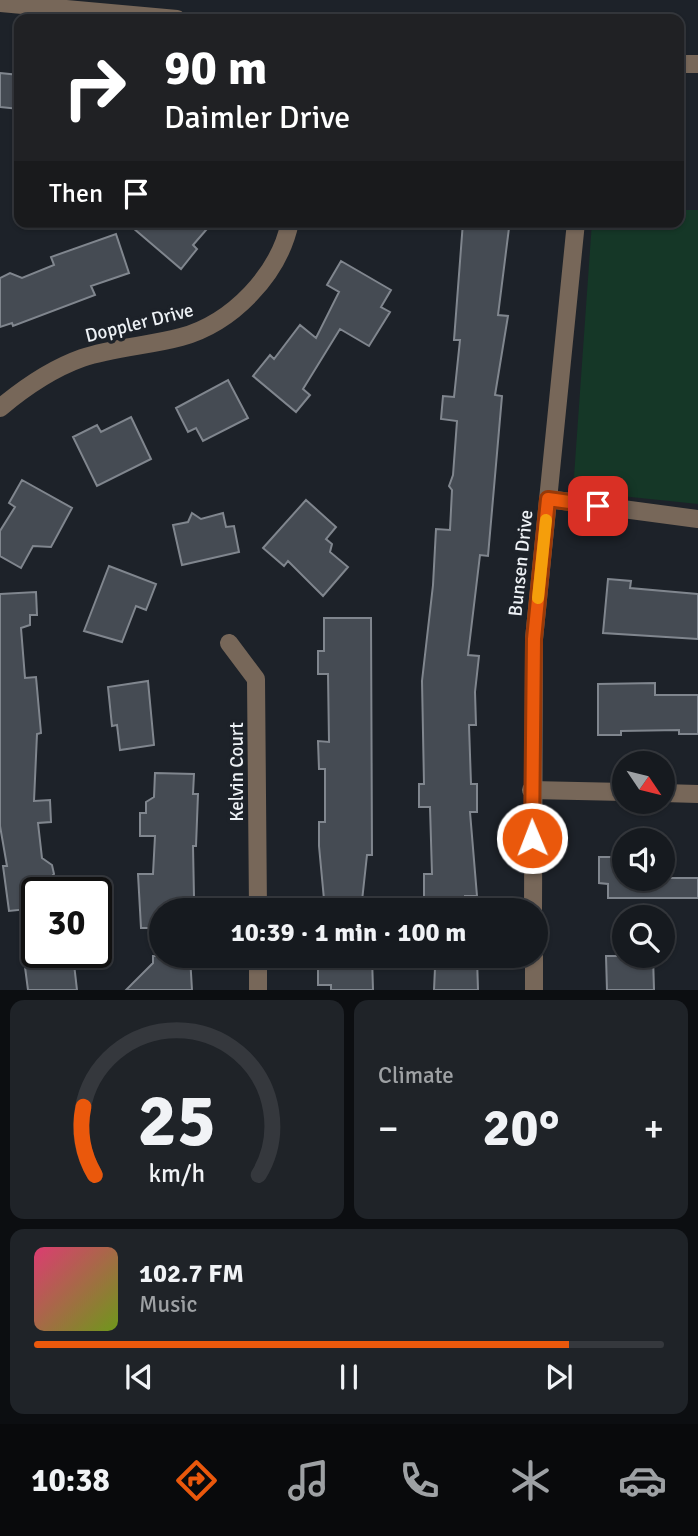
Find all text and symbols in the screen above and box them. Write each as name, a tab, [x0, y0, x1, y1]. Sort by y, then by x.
text: 90 m	[164, 38, 267, 98]
icon: right	[49, 42, 140, 133]
text: Daimler Drive	[164, 98, 350, 137]
icon: arrive	[117, 175, 155, 213]
text: Then	[49, 178, 103, 210]
street label: Doppler Drive	[83, 298, 196, 348]
pin	[568, 476, 628, 536]
icon: arrive	[579, 487, 617, 525]
street label: Bunsen Drive	[503, 509, 539, 618]
street label: Kelvin Court	[225, 722, 249, 822]
north arrow	[612, 751, 676, 814]
map controls	[612, 751, 675, 968]
position arrow	[495, 801, 569, 875]
button: sound	[612, 828, 675, 891]
speed limit sign: 30	[21, 877, 112, 968]
button: search	[612, 905, 675, 968]
text: 10:39 · 1 min · 100 m	[231, 917, 466, 949]
text: Climate	[378, 1061, 454, 1090]
text: 25	[138, 1078, 216, 1167]
text: 20°	[483, 1096, 559, 1160]
text: −	[378, 1105, 399, 1152]
text: +	[643, 1105, 664, 1152]
text: km/h	[149, 1158, 205, 1189]
text: 102.7 FM	[139, 1258, 244, 1290]
text: Music	[139, 1290, 197, 1319]
icon: previous	[120, 1358, 158, 1396]
icon: pause	[330, 1358, 368, 1396]
icon: next	[540, 1358, 578, 1396]
icon: directions	[172, 1456, 221, 1505]
icon: music	[284, 1456, 333, 1505]
icon: phone	[395, 1456, 444, 1505]
icon: climate	[506, 1456, 555, 1505]
icon: car	[618, 1456, 667, 1505]
text: 10:38	[31, 1461, 110, 1500]

